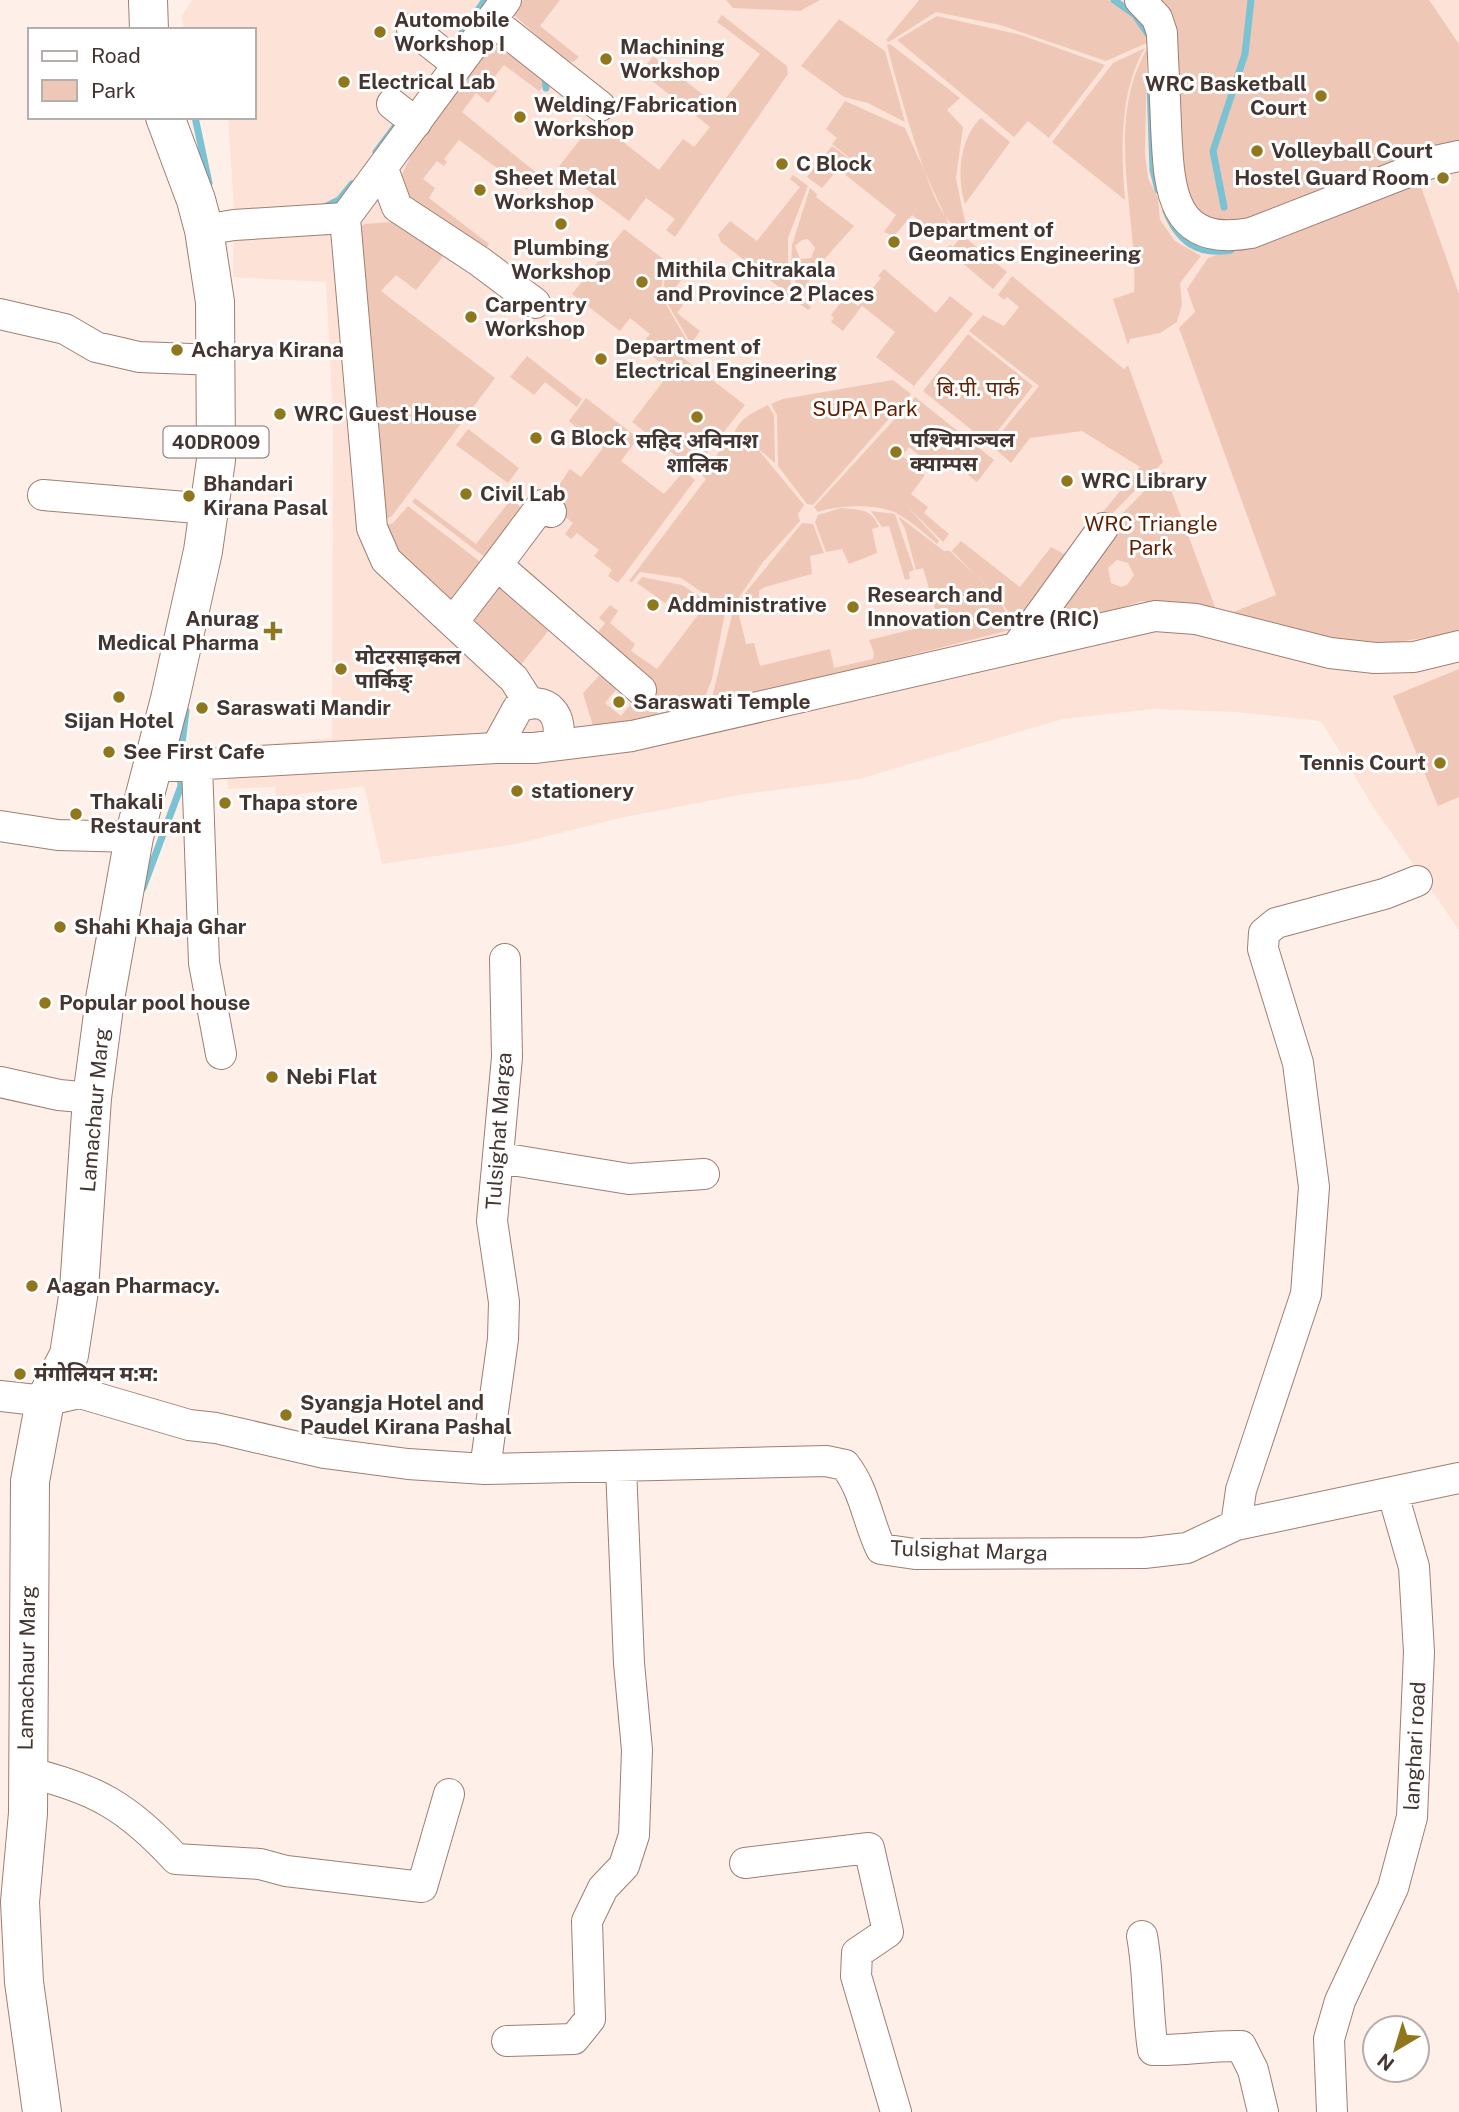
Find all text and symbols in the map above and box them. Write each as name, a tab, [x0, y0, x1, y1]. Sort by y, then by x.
place label: Automobile Workshop I	[394, 7, 510, 56]
marker: Automobile Workshop I	[372, 24, 388, 40]
legend	[28, 28, 256, 119]
place label: Machining Workshop	[620, 34, 724, 83]
text: Road	[91, 43, 141, 68]
marker: Machining Workshop	[598, 51, 614, 67]
place label: Electrical Lab	[358, 69, 495, 94]
place label: WRC Basketball Court	[1145, 71, 1307, 120]
marker: Electrical Lab	[336, 74, 352, 90]
text: Park	[91, 78, 136, 103]
marker: WRC Basketball Court	[1313, 88, 1329, 104]
place label: Welding/Fabrication Workshop	[534, 92, 737, 141]
marker: Welding/Fabrication Workshop	[512, 109, 528, 125]
place label: Volleyball Court	[1271, 138, 1433, 163]
marker: Volleyball Court	[1249, 143, 1265, 159]
place label: C Block	[796, 151, 872, 176]
marker: C Block	[774, 156, 790, 172]
place label: Sheet Metal Workshop	[494, 165, 617, 214]
place label: Hostel Guard Room	[1234, 165, 1429, 190]
marker: Hostel Guard Room	[1435, 170, 1451, 186]
marker: Sheet Metal Workshop	[472, 182, 488, 198]
marker: Plumbing Workshop	[553, 216, 569, 232]
place label: Department of Geomatics Engineering	[908, 217, 1141, 266]
marker: Department of Geomatics Engineering	[886, 234, 902, 250]
place label: Plumbing Workshop	[511, 235, 611, 284]
place label: Mithila Chitrakala and Province 2 Places	[656, 257, 874, 306]
marker: Mithila Chitrakala and Province 2 Places	[634, 274, 650, 290]
place label: Carpentry Workshop	[485, 292, 587, 341]
marker: Carpentry Workshop	[463, 309, 479, 325]
place label: Department of Electrical Engineering	[615, 334, 837, 383]
place label: Acharya Kirana	[191, 337, 344, 362]
marker: Acharya Kirana	[169, 342, 185, 358]
marker: Department of Electrical Engineering	[593, 351, 609, 367]
park label: बि.पी. पार्क	[937, 376, 1020, 401]
park label: SUPA Park	[812, 396, 918, 421]
place label: WRC Guest House	[294, 401, 477, 426]
marker: WRC Guest House	[272, 406, 288, 422]
marker: सहिद अविनाश शालिक	[689, 409, 705, 425]
place label: G Block	[550, 425, 627, 450]
road number: 40DR009	[164, 426, 268, 458]
place label: पश्‍चिमाञ्‍चल क्याम्पस	[910, 427, 1015, 476]
place label: सहिद अविनाश शालिक	[636, 428, 759, 477]
marker: G Block	[528, 430, 544, 446]
marker: पश्‍चिमाञ्‍चल क्याम्पस	[888, 444, 904, 460]
place label: WRC Library	[1081, 468, 1207, 493]
place label: Bhandari Kirana Pasal	[203, 471, 328, 520]
marker: WRC Library	[1059, 473, 1075, 489]
place label: Civil Lab	[480, 481, 566, 506]
marker: Civil Lab	[458, 486, 474, 502]
marker: Bhandari Kirana Pasal	[181, 488, 197, 504]
park label: WRC Triangle Park	[1084, 511, 1218, 560]
place label: Research and Innovation Centre (RIC)	[867, 582, 1099, 631]
place label: Addministrative	[667, 592, 827, 617]
marker: Addministrative	[645, 597, 661, 613]
marker: Research and Innovation Centre (RIC)	[845, 599, 861, 615]
place label: Anurag Medical Pharma	[97, 606, 259, 655]
marker: Anurag Medical Pharma	[265, 623, 281, 639]
place label: मोटरसाइकल पार्किङ्	[355, 644, 461, 694]
marker: मोटरसाइकल पार्किङ्	[333, 661, 349, 677]
marker: Sijan Hotel	[111, 689, 127, 705]
place label: Saraswati Temple	[633, 689, 811, 714]
marker: Saraswati Temple	[611, 694, 627, 710]
place label: Saraswati Mandir	[216, 695, 391, 720]
marker: Saraswati Mandir	[194, 700, 210, 716]
place label: Sijan Hotel	[64, 708, 174, 733]
place label: See First Cafe	[123, 739, 265, 764]
marker: See First Cafe	[101, 744, 117, 760]
place label: Tennis Court	[1299, 750, 1426, 775]
marker: Tennis Court	[1432, 755, 1448, 771]
place label: stationery	[531, 778, 634, 803]
marker: stationery	[509, 783, 525, 799]
place label: Thakali Restaurant	[90, 789, 202, 838]
place label: Thapa store	[239, 790, 358, 815]
marker: Thapa store	[217, 795, 233, 811]
marker: Thakali Restaurant	[68, 806, 84, 822]
place label: Shahi Khaja Ghar	[74, 914, 247, 939]
marker: Shahi Khaja Ghar	[52, 919, 68, 935]
place label: Popular pool house	[59, 990, 250, 1015]
marker: Popular pool house	[37, 995, 53, 1011]
street label: Lamachaur Marg	[75, 1027, 114, 1193]
street label: Tulsighat Marga	[481, 1052, 516, 1210]
place label: Nebi Flat	[286, 1064, 377, 1089]
marker: Nebi Flat	[264, 1069, 280, 1085]
place label: Aagan Pharmacy.	[46, 1273, 220, 1298]
marker: Aagan Pharmacy.	[24, 1278, 40, 1294]
place label: मंगोलियन म:म:	[34, 1361, 158, 1386]
marker: मंगोलियन म:म:	[12, 1366, 28, 1382]
place label: Syangja Hotel and Paudel Kirana Pashal	[300, 1390, 512, 1439]
marker: Syangja Hotel and Paudel Kirana Pashal	[278, 1407, 294, 1423]
street label: Tulsighat Marga	[890, 1535, 1048, 1566]
street label: Lamachaur Marg	[13, 1585, 40, 1751]
street label: langhari road	[1399, 1681, 1430, 1811]
north arrow	[1361, 2014, 1431, 2084]
text: N	[1373, 2049, 1398, 2076]

